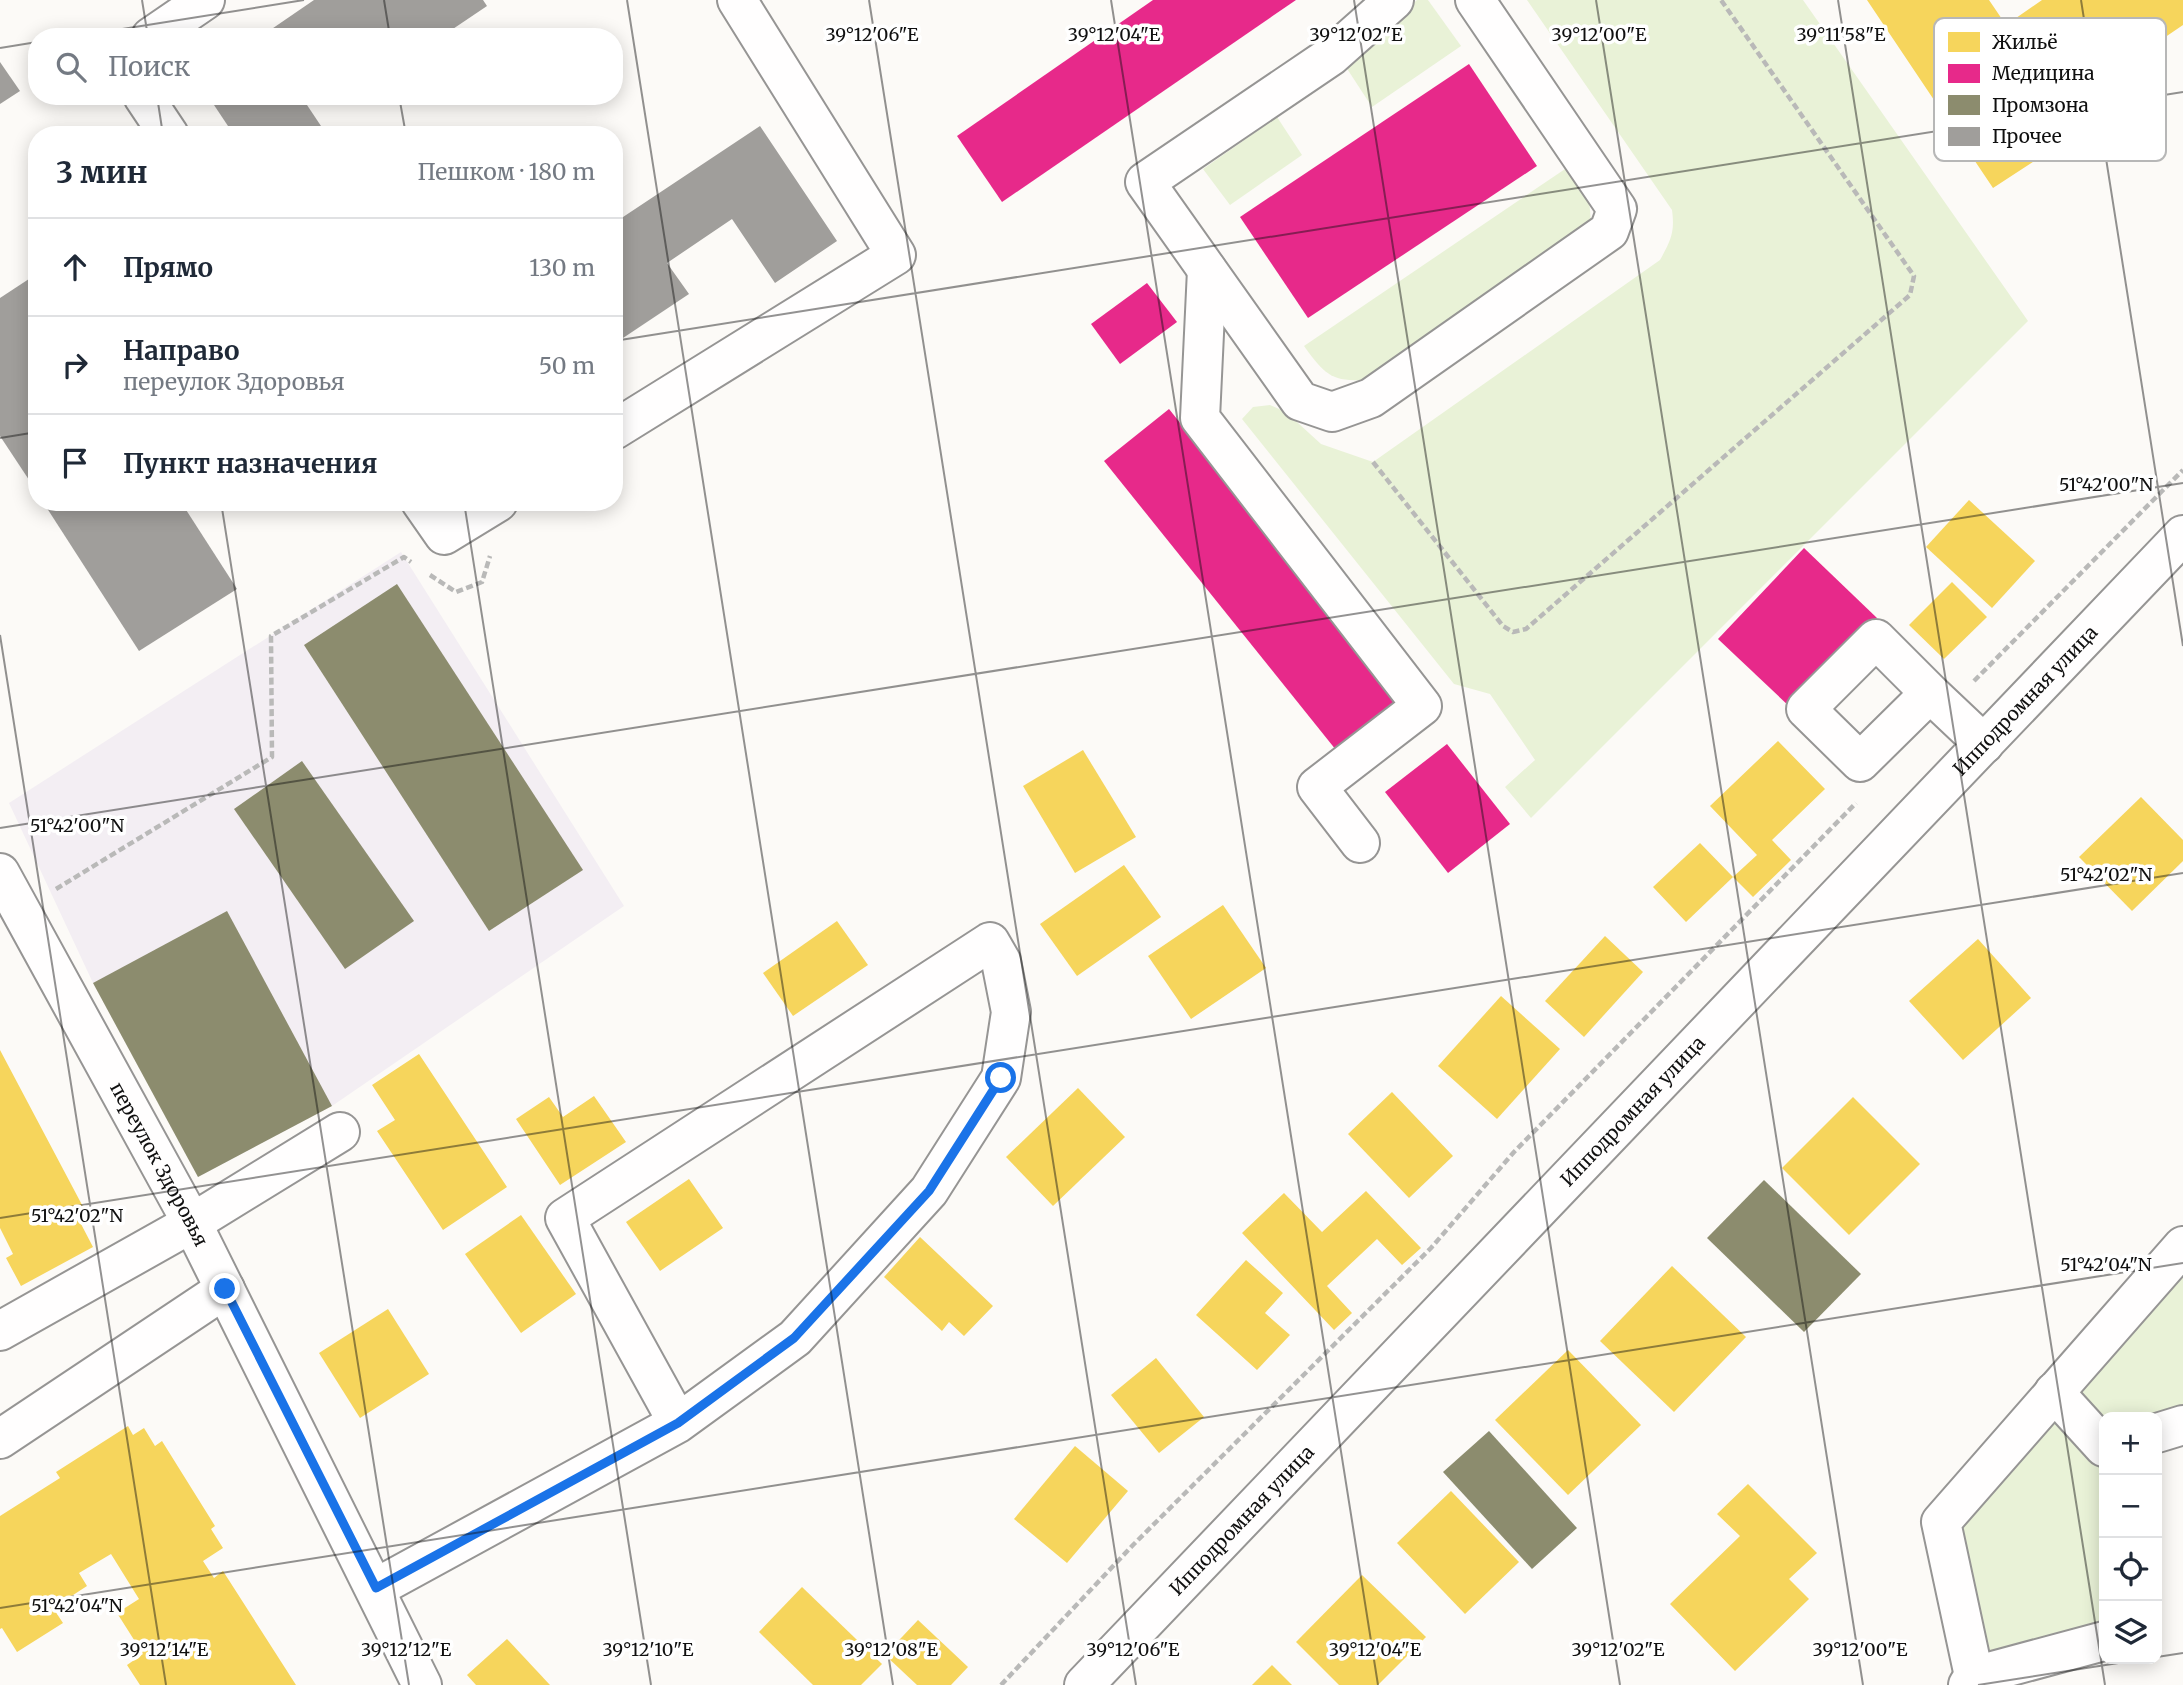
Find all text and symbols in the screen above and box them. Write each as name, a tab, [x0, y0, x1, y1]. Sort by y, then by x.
legend	[1934, 18, 2166, 161]
text: 39°12'06"E	[826, 23, 919, 46]
text: 39°12'04"E	[1068, 23, 1161, 46]
text: 39°12'02"E	[1310, 23, 1403, 46]
text: 39°12'00"E	[1552, 23, 1647, 46]
text: 39°11'58"E	[1797, 23, 1886, 46]
search box	[28, 28, 623, 105]
text: Жильё	[1992, 30, 2057, 54]
icon: search	[52, 48, 90, 86]
text: Поиск	[108, 50, 190, 83]
text: Медицина	[1992, 61, 2094, 85]
text: Промзона	[1992, 93, 2089, 117]
text: Прочее	[1992, 124, 2062, 148]
text: 3 мин	[56, 153, 148, 191]
text: Пешком · 180 m	[418, 157, 595, 186]
icon: ahead	[56, 248, 94, 286]
text: Прямо	[123, 251, 213, 284]
text: 130 m	[529, 253, 595, 282]
text: Направо	[123, 334, 240, 367]
icon: right	[56, 346, 94, 384]
text: 50 m	[539, 351, 595, 380]
text: переулок Здоровья	[123, 367, 345, 396]
icon: arrive	[56, 444, 94, 482]
text: Пункт назначения	[123, 447, 377, 480]
text: 51°42'00"N	[2059, 473, 2153, 496]
street label: Ипподромная улица	[1948, 620, 2102, 780]
text: 51°42'00"N	[30, 814, 124, 837]
text: 51°42'02"N	[2060, 863, 2152, 886]
street label: Ипподромная улица	[1555, 1031, 1710, 1191]
route start	[985, 1062, 1016, 1093]
street label: переулок Здоровья	[105, 1078, 214, 1250]
text: 51°42'02"N	[31, 1204, 123, 1227]
text: 51°42'04"N	[2060, 1253, 2152, 1276]
route end	[209, 1273, 240, 1304]
map controls	[2099, 1412, 2162, 1664]
button: +	[2099, 1412, 2162, 1475]
street label: Ипподромная улица	[1164, 1440, 1319, 1600]
button: −	[2099, 1475, 2162, 1538]
button: locate	[2099, 1538, 2162, 1601]
text: 51°42'04"N	[31, 1594, 123, 1617]
button: layers	[2099, 1601, 2162, 1664]
text: 39°12'14"E	[120, 1638, 209, 1661]
text: 39°12'12"E	[361, 1638, 452, 1661]
text: 39°12'10"E	[603, 1638, 694, 1661]
text: 39°12'08"E	[844, 1638, 938, 1661]
text: 39°12'06"E	[1087, 1638, 1180, 1661]
text: 39°12'04"E	[1329, 1638, 1422, 1661]
text: 39°12'02"E	[1572, 1638, 1665, 1661]
text: 39°12'00"E	[1813, 1638, 1908, 1661]

